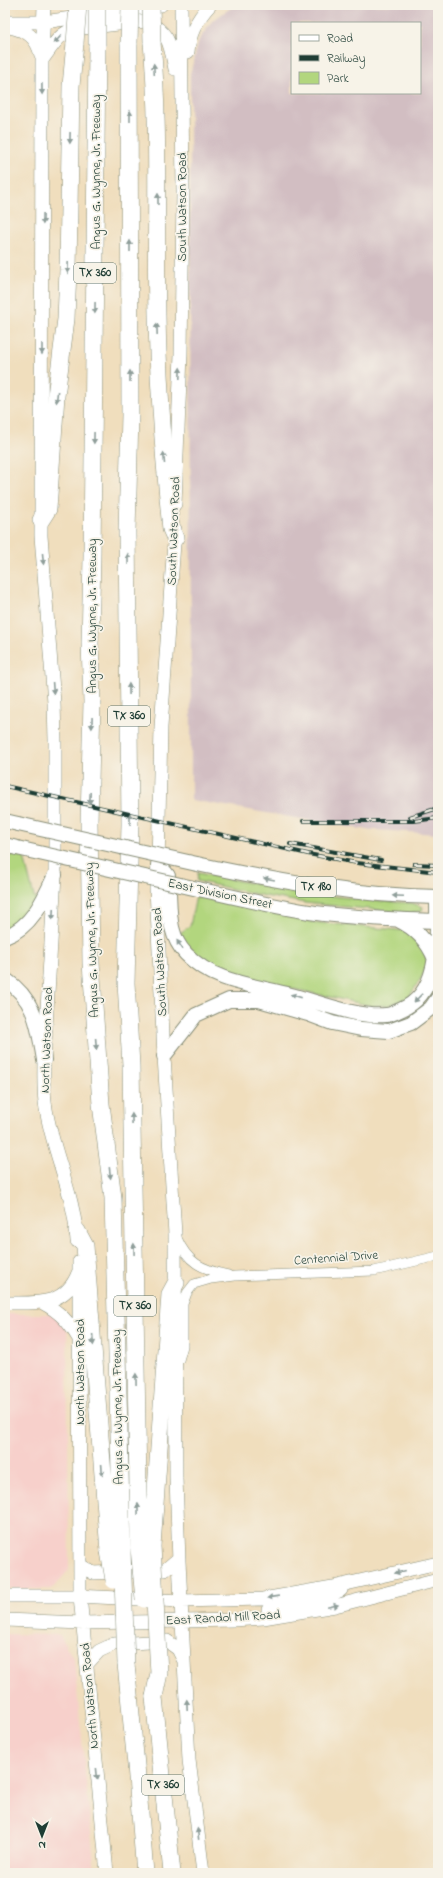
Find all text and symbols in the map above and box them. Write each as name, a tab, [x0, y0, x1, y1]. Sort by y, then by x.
legend	[291, 22, 421, 94]
text: Road	[327, 30, 353, 48]
one-way arrow	[54, 33, 63, 44]
text: Railway	[327, 50, 366, 69]
one-way arrow	[151, 62, 157, 75]
text: Park	[327, 70, 349, 88]
one-way arrow	[39, 83, 46, 95]
street label: Angus G. Wynne, Jr. Freeway	[87, 94, 107, 250]
one-way arrow	[127, 109, 133, 122]
one-way arrow	[67, 132, 73, 145]
street label: South Watson Road	[173, 152, 192, 262]
one-way arrow	[155, 192, 161, 205]
one-way arrow	[39, 213, 46, 225]
one-way arrow	[127, 240, 134, 252]
one-way arrow	[65, 262, 71, 275]
road number: TX 360	[74, 263, 116, 283]
one-way arrow	[92, 302, 98, 315]
one-way arrow	[154, 322, 160, 335]
one-way arrow	[39, 343, 45, 356]
one-way arrow	[176, 367, 183, 379]
one-way arrow	[127, 369, 133, 382]
one-way arrow	[53, 391, 60, 403]
one-way arrow	[91, 432, 97, 445]
one-way arrow	[160, 452, 167, 464]
street label: South Watson Road	[163, 475, 185, 586]
street label: Angus G. Wynne, Jr. Freeway	[83, 538, 103, 694]
one-way arrow	[39, 552, 46, 565]
one-way arrow	[124, 553, 131, 565]
one-way arrow	[50, 682, 56, 694]
one-way arrow	[126, 682, 132, 695]
road number: TX 360	[108, 706, 150, 726]
one-way arrow	[89, 717, 95, 730]
one-way arrow	[87, 792, 93, 805]
one-way arrow	[127, 812, 133, 825]
street label: Angus G. Wynne, Jr. Freeway	[80, 862, 105, 1018]
street label: East Division Street	[166, 874, 275, 914]
one-way arrow	[263, 875, 275, 881]
road number: TX 180	[296, 877, 336, 897]
one-way arrow	[392, 892, 404, 899]
street label: South Watson Road	[148, 906, 172, 1017]
one-way arrow	[50, 908, 56, 921]
one-way arrow	[176, 940, 184, 951]
street label: North Watson Road	[36, 986, 58, 1093]
one-way arrow	[289, 993, 301, 999]
one-way arrow	[413, 993, 423, 1003]
one-way arrow	[93, 1038, 100, 1050]
one-way arrow	[129, 1112, 135, 1125]
one-way arrow	[107, 1167, 113, 1179]
one-way arrow	[131, 1242, 137, 1255]
street label: Centennial Drive	[293, 1246, 379, 1270]
road number: TX 360	[114, 1296, 156, 1316]
street label: North Watson Road	[71, 1318, 90, 1425]
street label: Angus G. Wynne, Jr. Freeway	[107, 1329, 130, 1485]
one-way arrow	[89, 1334, 96, 1346]
one-way arrow	[133, 1372, 139, 1385]
one-way arrow	[99, 1464, 105, 1476]
one-way arrow	[135, 1502, 141, 1515]
one-way arrow	[394, 1569, 406, 1575]
one-way arrow	[267, 1594, 279, 1600]
one-way arrow	[326, 1603, 339, 1609]
street label: East Randol Mill Road	[165, 1605, 282, 1630]
street label: North Watson Road	[76, 1642, 104, 1750]
one-way arrow	[184, 1698, 190, 1711]
one-way arrow	[94, 1768, 100, 1780]
road number: TX 360	[142, 1775, 184, 1795]
north arrow	[22, 1816, 62, 1856]
one-way arrow	[195, 1828, 201, 1840]
text: N	[38, 1837, 46, 1853]

